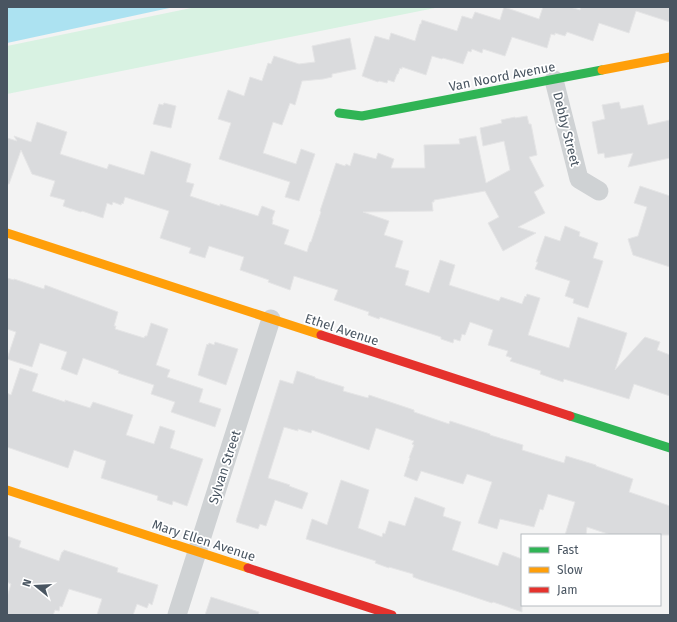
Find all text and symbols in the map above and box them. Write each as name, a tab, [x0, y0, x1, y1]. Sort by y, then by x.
street label: Van Noord Avenue	[448, 59, 556, 94]
street label: Debby Street	[550, 90, 583, 168]
street label: Ethel Avenue	[303, 311, 381, 348]
street label: Sylvan Street	[206, 428, 244, 506]
street label: Mary Ellen Avenue	[150, 517, 257, 564]
legend	[521, 534, 661, 606]
text: Fast	[557, 543, 579, 557]
text: Slow	[557, 563, 583, 577]
north arrow	[16, 566, 56, 606]
text: N	[20, 578, 34, 589]
text: Jam	[557, 583, 577, 597]

